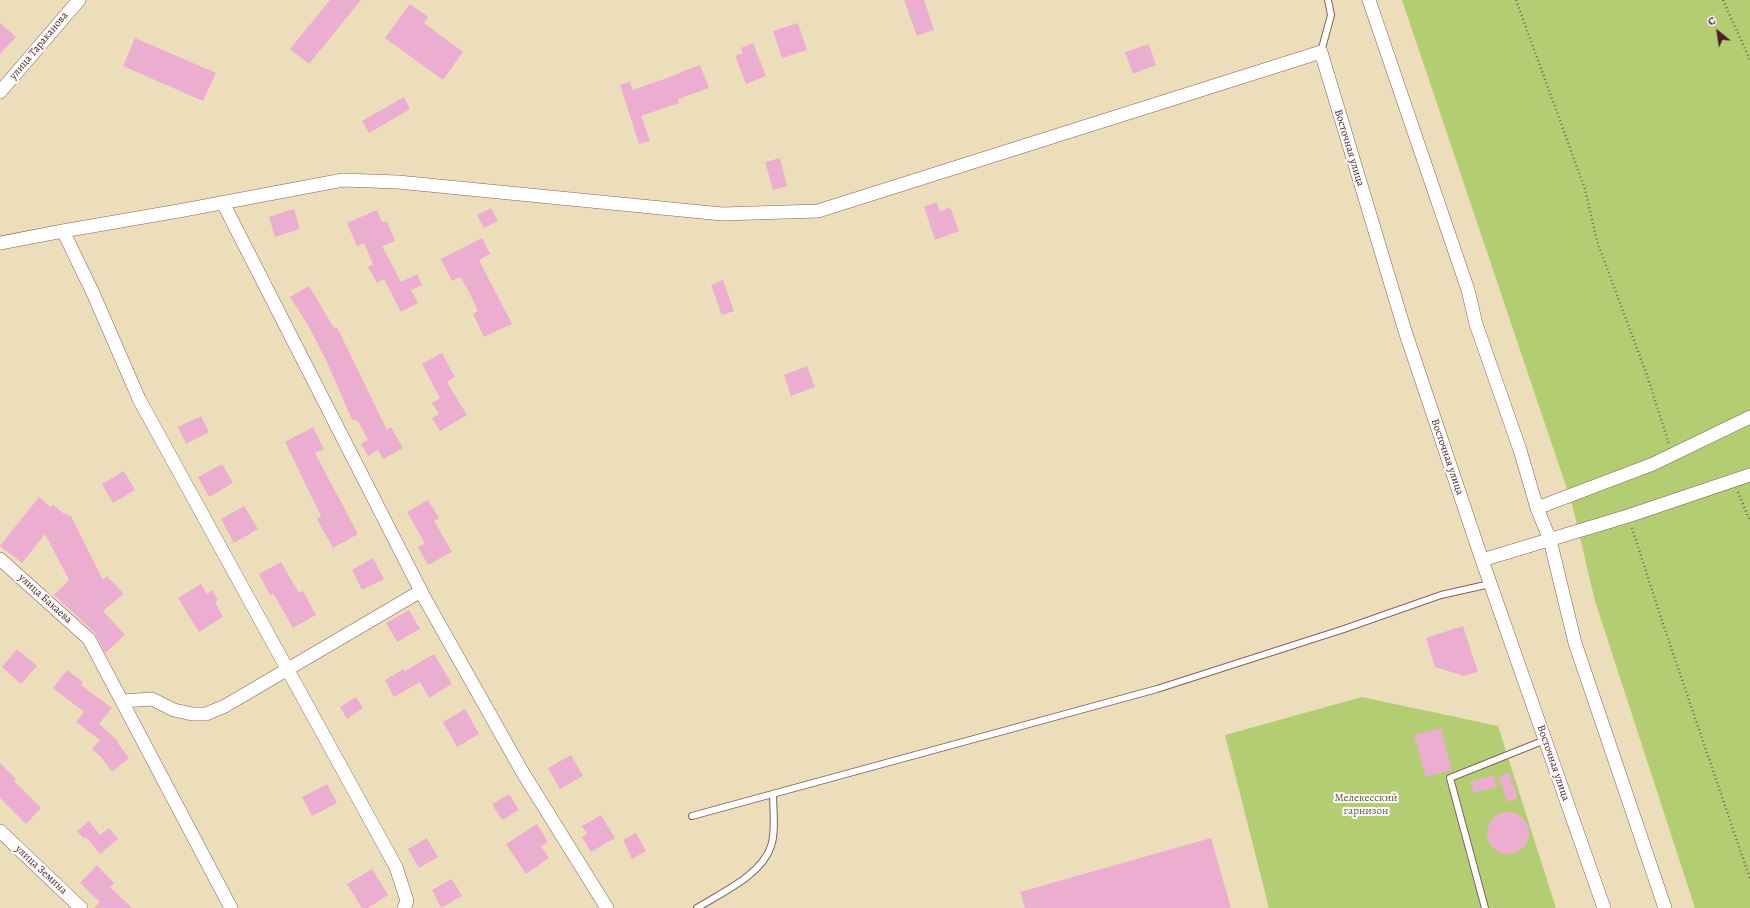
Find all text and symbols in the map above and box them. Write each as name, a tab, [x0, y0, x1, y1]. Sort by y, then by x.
street label: улица Тараканова	[7, 9, 71, 83]
north arrow	[1698, 12, 1738, 52]
text: С	[1705, 13, 1718, 29]
street label: Восточная улица	[1331, 108, 1367, 188]
street label: Восточная улица	[1428, 417, 1466, 497]
street label: улица Бакаева	[15, 571, 75, 627]
street label: Восточная улица	[1534, 723, 1572, 803]
park label: Мелекесский гарнизон	[1334, 791, 1398, 817]
street label: улица Земина	[12, 843, 70, 897]

